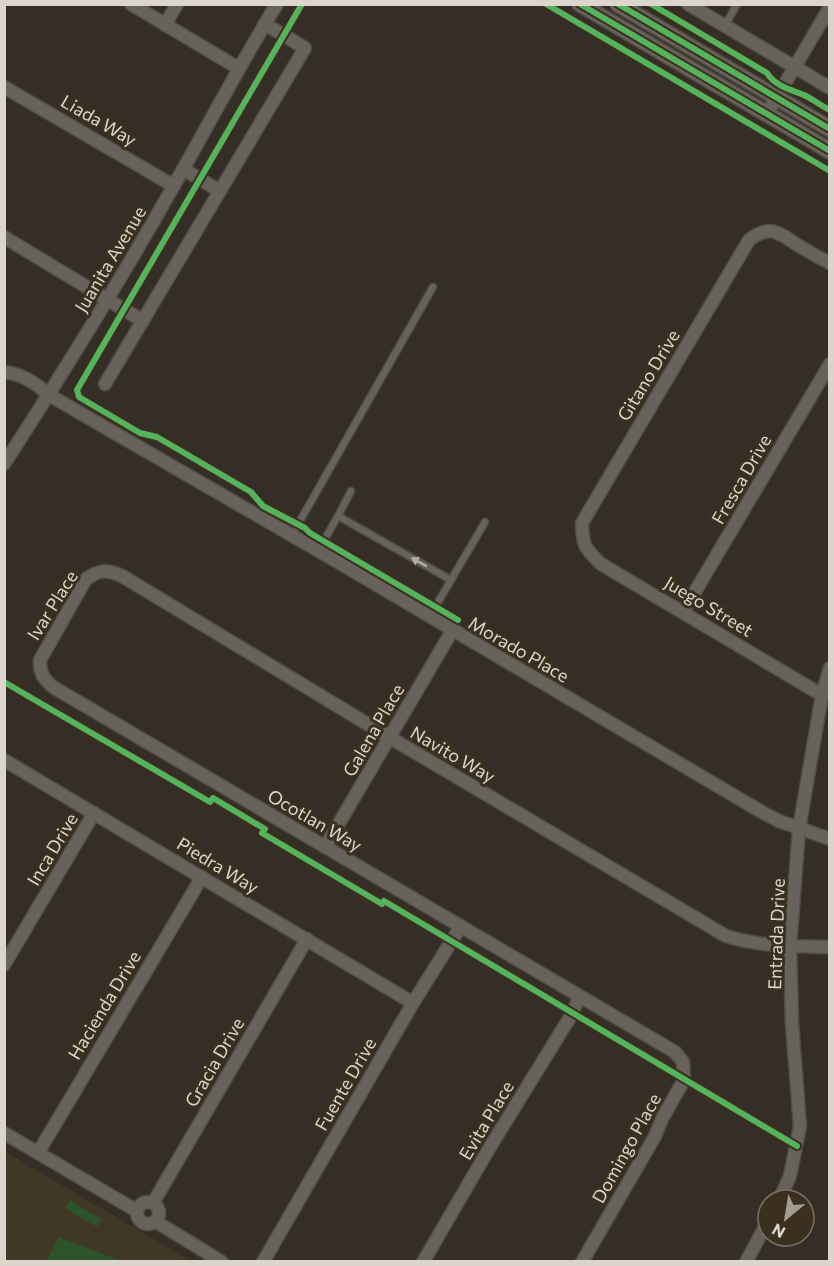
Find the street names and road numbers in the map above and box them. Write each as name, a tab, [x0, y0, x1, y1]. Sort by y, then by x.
street label: Liada Way	[57, 90, 141, 150]
street label: Juanita Avenue	[70, 202, 150, 316]
street label: Gitano Drive	[612, 325, 684, 425]
street label: Fresca Drive	[707, 430, 775, 528]
street label: Ivar Place	[22, 566, 82, 644]
street label: Juego Street	[661, 571, 757, 641]
street label: Morado Place	[465, 611, 573, 687]
street label: Galena Place	[338, 680, 408, 780]
street label: Navito Way	[407, 721, 499, 787]
street label: Ocotlan Way	[264, 784, 366, 856]
street label: Inca Drive	[22, 809, 82, 889]
street label: Piedra Way	[173, 832, 263, 898]
street label: Entrada Drive	[763, 878, 789, 990]
street label: Hacienda Drive	[63, 947, 145, 1063]
street label: Gracia Drive	[180, 1013, 248, 1111]
street label: Fuente Drive	[310, 1034, 380, 1134]
street label: Evita Place	[454, 1077, 518, 1163]
street label: Domingo Place	[587, 1089, 665, 1207]

